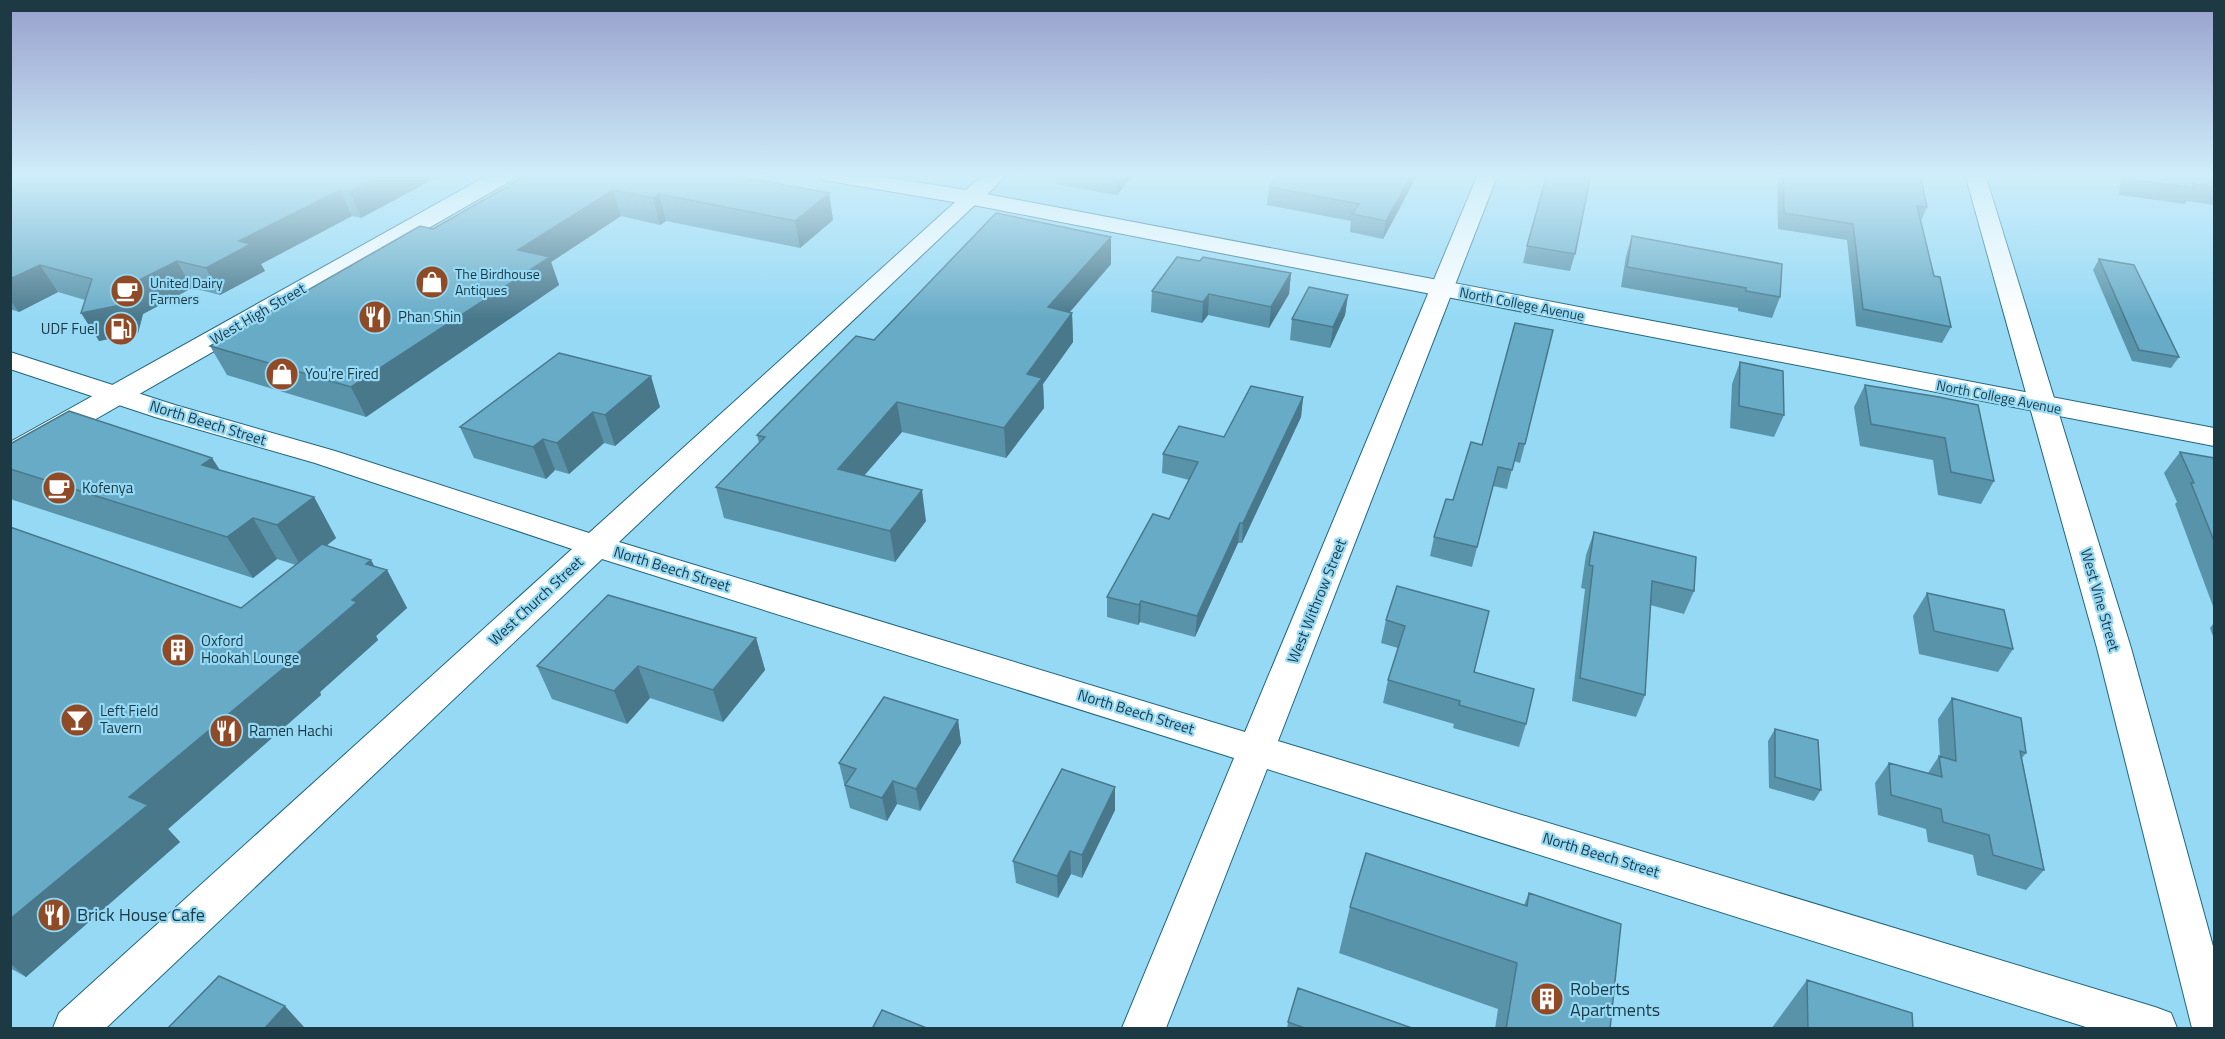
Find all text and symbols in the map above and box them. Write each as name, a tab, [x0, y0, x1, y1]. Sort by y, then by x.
place label: The Birdhouse Antiques	[455, 263, 540, 300]
shop icon: The Birdhouse Antiques	[414, 264, 450, 300]
place label: United Dairy Farmers	[150, 272, 223, 309]
cafe icon: United Dairy Farmers	[109, 273, 145, 309]
street label: West High Street	[206, 276, 311, 350]
street label: North College Avenue	[1458, 281, 1586, 326]
restaurant icon: Phan Shin	[357, 299, 393, 335]
place label: Phan Shin	[398, 305, 461, 328]
fuel station icon: UDF Fuel	[103, 311, 139, 347]
place label: UDF Fuel	[41, 317, 98, 340]
shop icon: You're Fired	[264, 356, 300, 392]
place label: You're Fired	[305, 362, 379, 385]
street label: North College Avenue	[1935, 374, 2063, 419]
street label: North Beech Street	[147, 394, 270, 451]
cafe icon: Kofenya	[41, 470, 77, 506]
place label: Kofenya	[82, 476, 134, 499]
street label: West Withrow Street	[1281, 535, 1352, 666]
street label: North Beech Street	[611, 540, 734, 597]
street label: West Vine Street	[2075, 546, 2126, 655]
street label: West Church Street	[483, 550, 589, 651]
place label: Oxford Hookah Lounge	[201, 629, 299, 669]
building icon: Oxford Hookah Lounge	[160, 632, 196, 668]
street label: North Beech Street	[1075, 683, 1198, 740]
place label: Left Field Tavern	[100, 699, 158, 739]
bar icon: Left Field Tavern	[59, 702, 95, 738]
restaurant icon: Ramen Hachi	[208, 713, 244, 749]
place label: Ramen Hachi	[249, 719, 333, 742]
street label: North Beech Street	[1540, 826, 1663, 883]
restaurant icon: Brick House Cafe	[36, 897, 72, 933]
place label: Brick House Cafe	[77, 901, 205, 928]
place label: Roberts Apartments	[1570, 975, 1660, 1023]
building icon: Roberts Apartments	[1529, 981, 1565, 1017]

